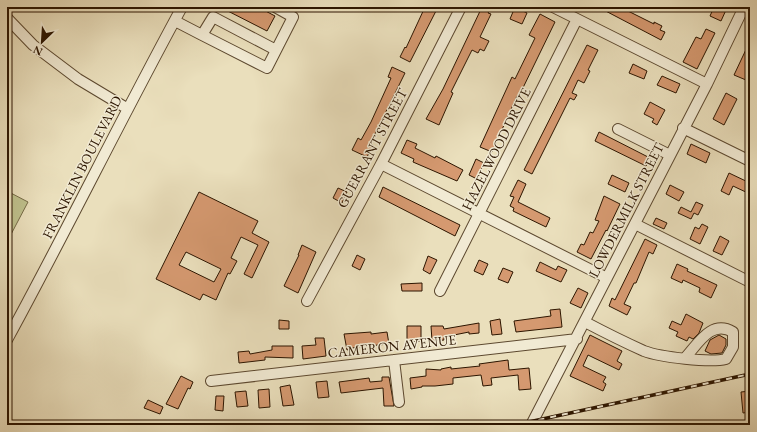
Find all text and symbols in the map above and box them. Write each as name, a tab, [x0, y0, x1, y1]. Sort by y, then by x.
north arrow	[22, 22, 62, 62]
text: N	[31, 43, 45, 59]
street label: GUERRANT STREET	[333, 85, 411, 211]
street label: HAZELWOOD DRIVE	[457, 85, 535, 213]
street label: FRANKLIN BOULEVARD	[38, 92, 126, 241]
street label: LOWDERMILK STREET	[584, 139, 668, 280]
street label: CAMERON AVENUE	[327, 330, 457, 362]

